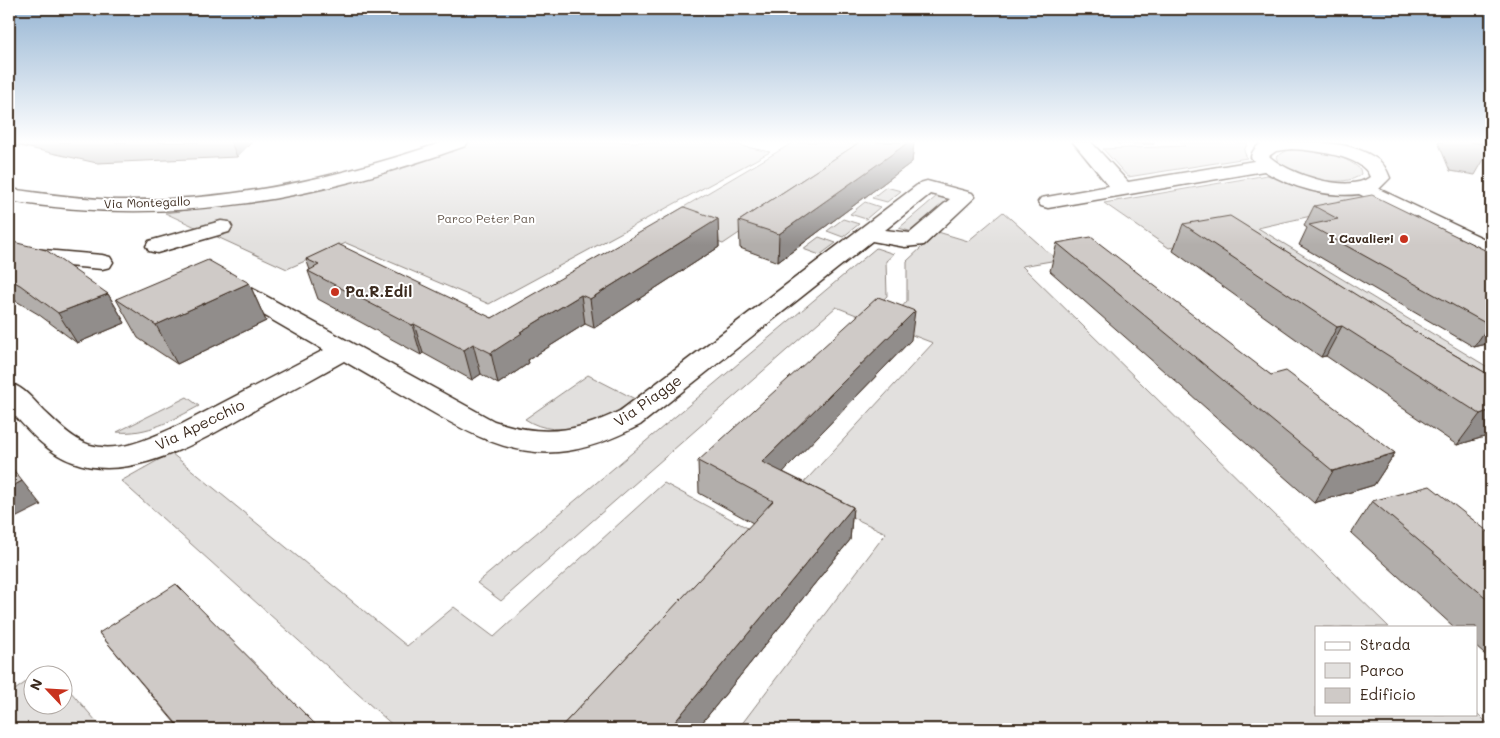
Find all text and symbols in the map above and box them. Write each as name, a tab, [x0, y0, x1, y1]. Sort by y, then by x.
street label: Via Montegallo	[104, 192, 190, 212]
park label: Parco Peter Pan	[437, 210, 535, 226]
place label: I Cavalieri	[1329, 230, 1394, 246]
marker: I Cavalieri	[1398, 233, 1410, 245]
place label: Pa.R.Edil	[345, 281, 412, 301]
marker: Pa.R.Edil	[329, 286, 341, 298]
street label: Via Piagge	[610, 370, 685, 431]
street label: Via Apecchio	[152, 394, 248, 454]
legend	[1315, 626, 1478, 716]
text: Strada	[1360, 634, 1411, 654]
text: Parco	[1360, 660, 1404, 680]
north arrow	[22, 666, 72, 716]
text: N	[25, 675, 47, 693]
text: Edificio	[1360, 684, 1416, 704]

